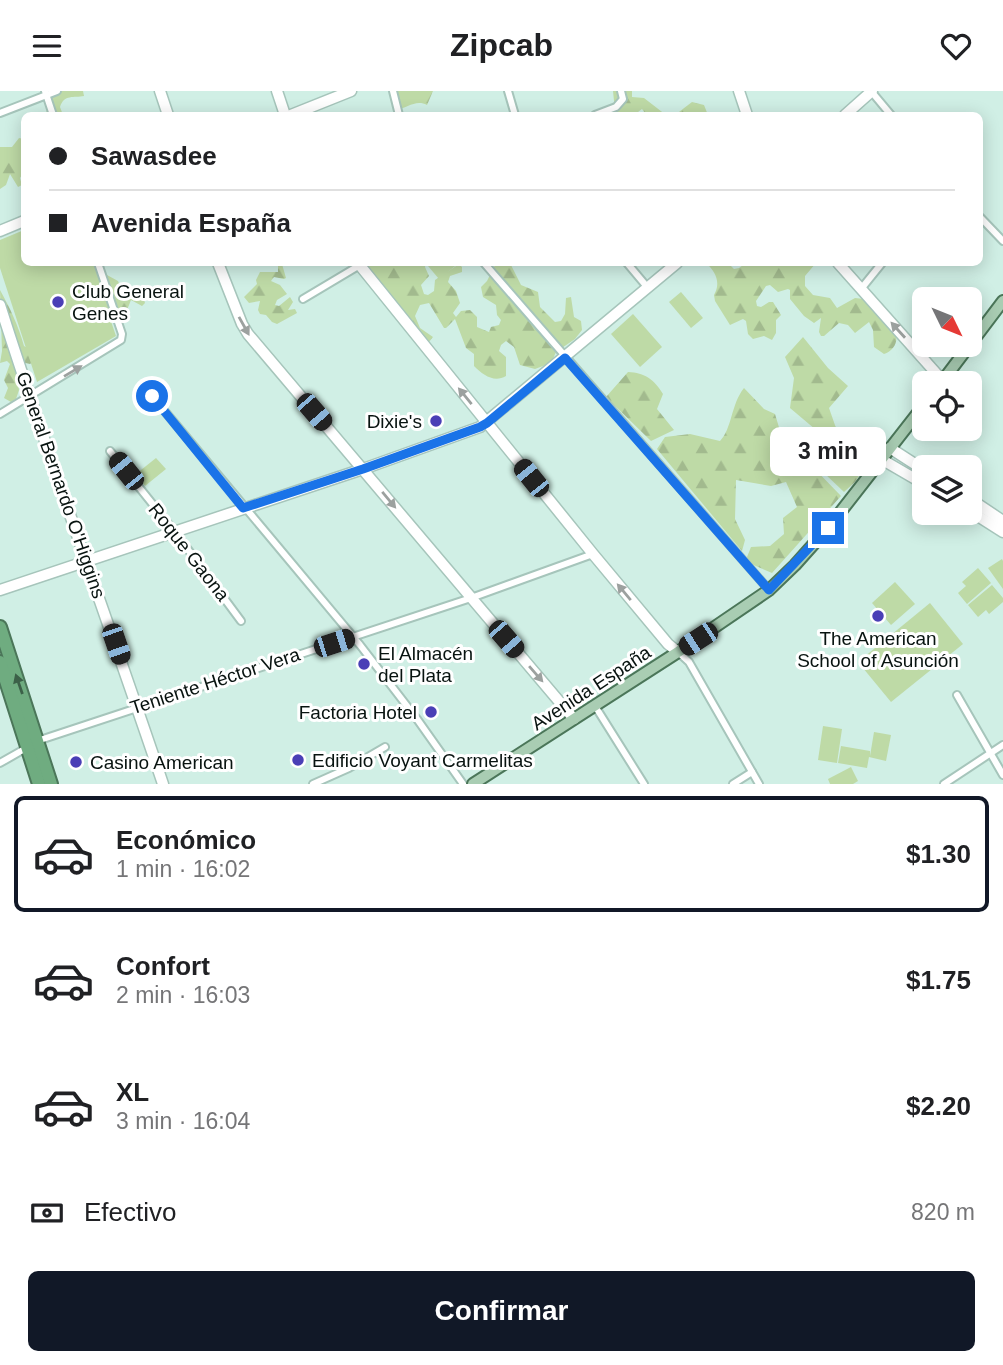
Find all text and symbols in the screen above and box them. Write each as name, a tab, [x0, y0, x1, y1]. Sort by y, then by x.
icon: menu	[28, 27, 66, 65]
text: Zipcab	[450, 27, 553, 63]
icon: heart	[937, 27, 975, 65]
text: Sawasdee	[91, 141, 217, 171]
text: Avenida España	[91, 208, 291, 238]
place label: Club General Genes	[72, 281, 184, 324]
north arrow	[912, 287, 982, 357]
map controls	[912, 287, 982, 525]
marker: Club General Genes	[50, 294, 66, 310]
one-way arrow	[238, 316, 250, 335]
one-way arrow	[890, 322, 906, 339]
one-way arrow	[63, 364, 82, 377]
street label: General Bernardo O'Higgins	[12, 369, 110, 601]
button: locate	[912, 371, 982, 441]
route start	[136, 380, 168, 412]
one-way arrow	[459, 387, 473, 405]
car	[293, 389, 336, 435]
place label: Dixie's	[367, 411, 422, 432]
marker: Dixie's	[428, 413, 444, 429]
callout: 3 min	[770, 427, 886, 475]
text: 3 min	[798, 438, 858, 464]
car	[105, 448, 148, 494]
car	[510, 455, 553, 501]
button: layers	[912, 455, 982, 525]
one-way arrow	[381, 492, 396, 509]
street label: Roque Gaona	[144, 499, 234, 605]
route end	[812, 512, 844, 544]
one-way arrow	[617, 583, 632, 600]
marker: The American School of Asunción	[870, 608, 886, 624]
car	[485, 616, 528, 662]
car	[675, 619, 722, 659]
car	[100, 621, 133, 667]
car	[311, 627, 358, 659]
place label: The American School of Asunción	[797, 628, 959, 671]
street label: Avenida España	[527, 641, 655, 734]
street label: Teniente Héctor Vera	[127, 643, 303, 718]
place label: El Almacén del Plata	[378, 643, 473, 686]
marker: El Almacén del Plata	[356, 656, 372, 672]
one-way arrow	[528, 665, 544, 683]
one-way arrow	[13, 673, 24, 694]
place label: Factoria Hotel	[299, 702, 417, 723]
marker: Factoria Hotel	[423, 704, 439, 720]
place label: Edificio Voyant Carmelitas	[312, 750, 533, 771]
place label: Casino American	[90, 752, 234, 773]
marker: Edificio Voyant Carmelitas	[290, 752, 306, 768]
marker: Casino American	[68, 754, 84, 770]
icon: car	[32, 823, 95, 886]
text: Económico	[116, 825, 256, 855]
text: $1.30	[906, 839, 971, 869]
text: 1 min · 16:02	[116, 856, 250, 882]
icon: car	[32, 949, 95, 1012]
text: Confort	[116, 951, 210, 981]
text: $1.75	[906, 965, 971, 995]
text: 2 min · 16:03	[116, 982, 250, 1008]
icon: car	[32, 1075, 95, 1138]
text: XL	[116, 1077, 149, 1107]
text: $2.20	[906, 1091, 971, 1121]
text: 3 min · 16:04	[116, 1108, 250, 1134]
icon: cash	[28, 1194, 66, 1232]
text: Efectivo	[84, 1197, 177, 1227]
text: 820 m	[911, 1199, 975, 1225]
button: Confirmar	[28, 1271, 975, 1351]

